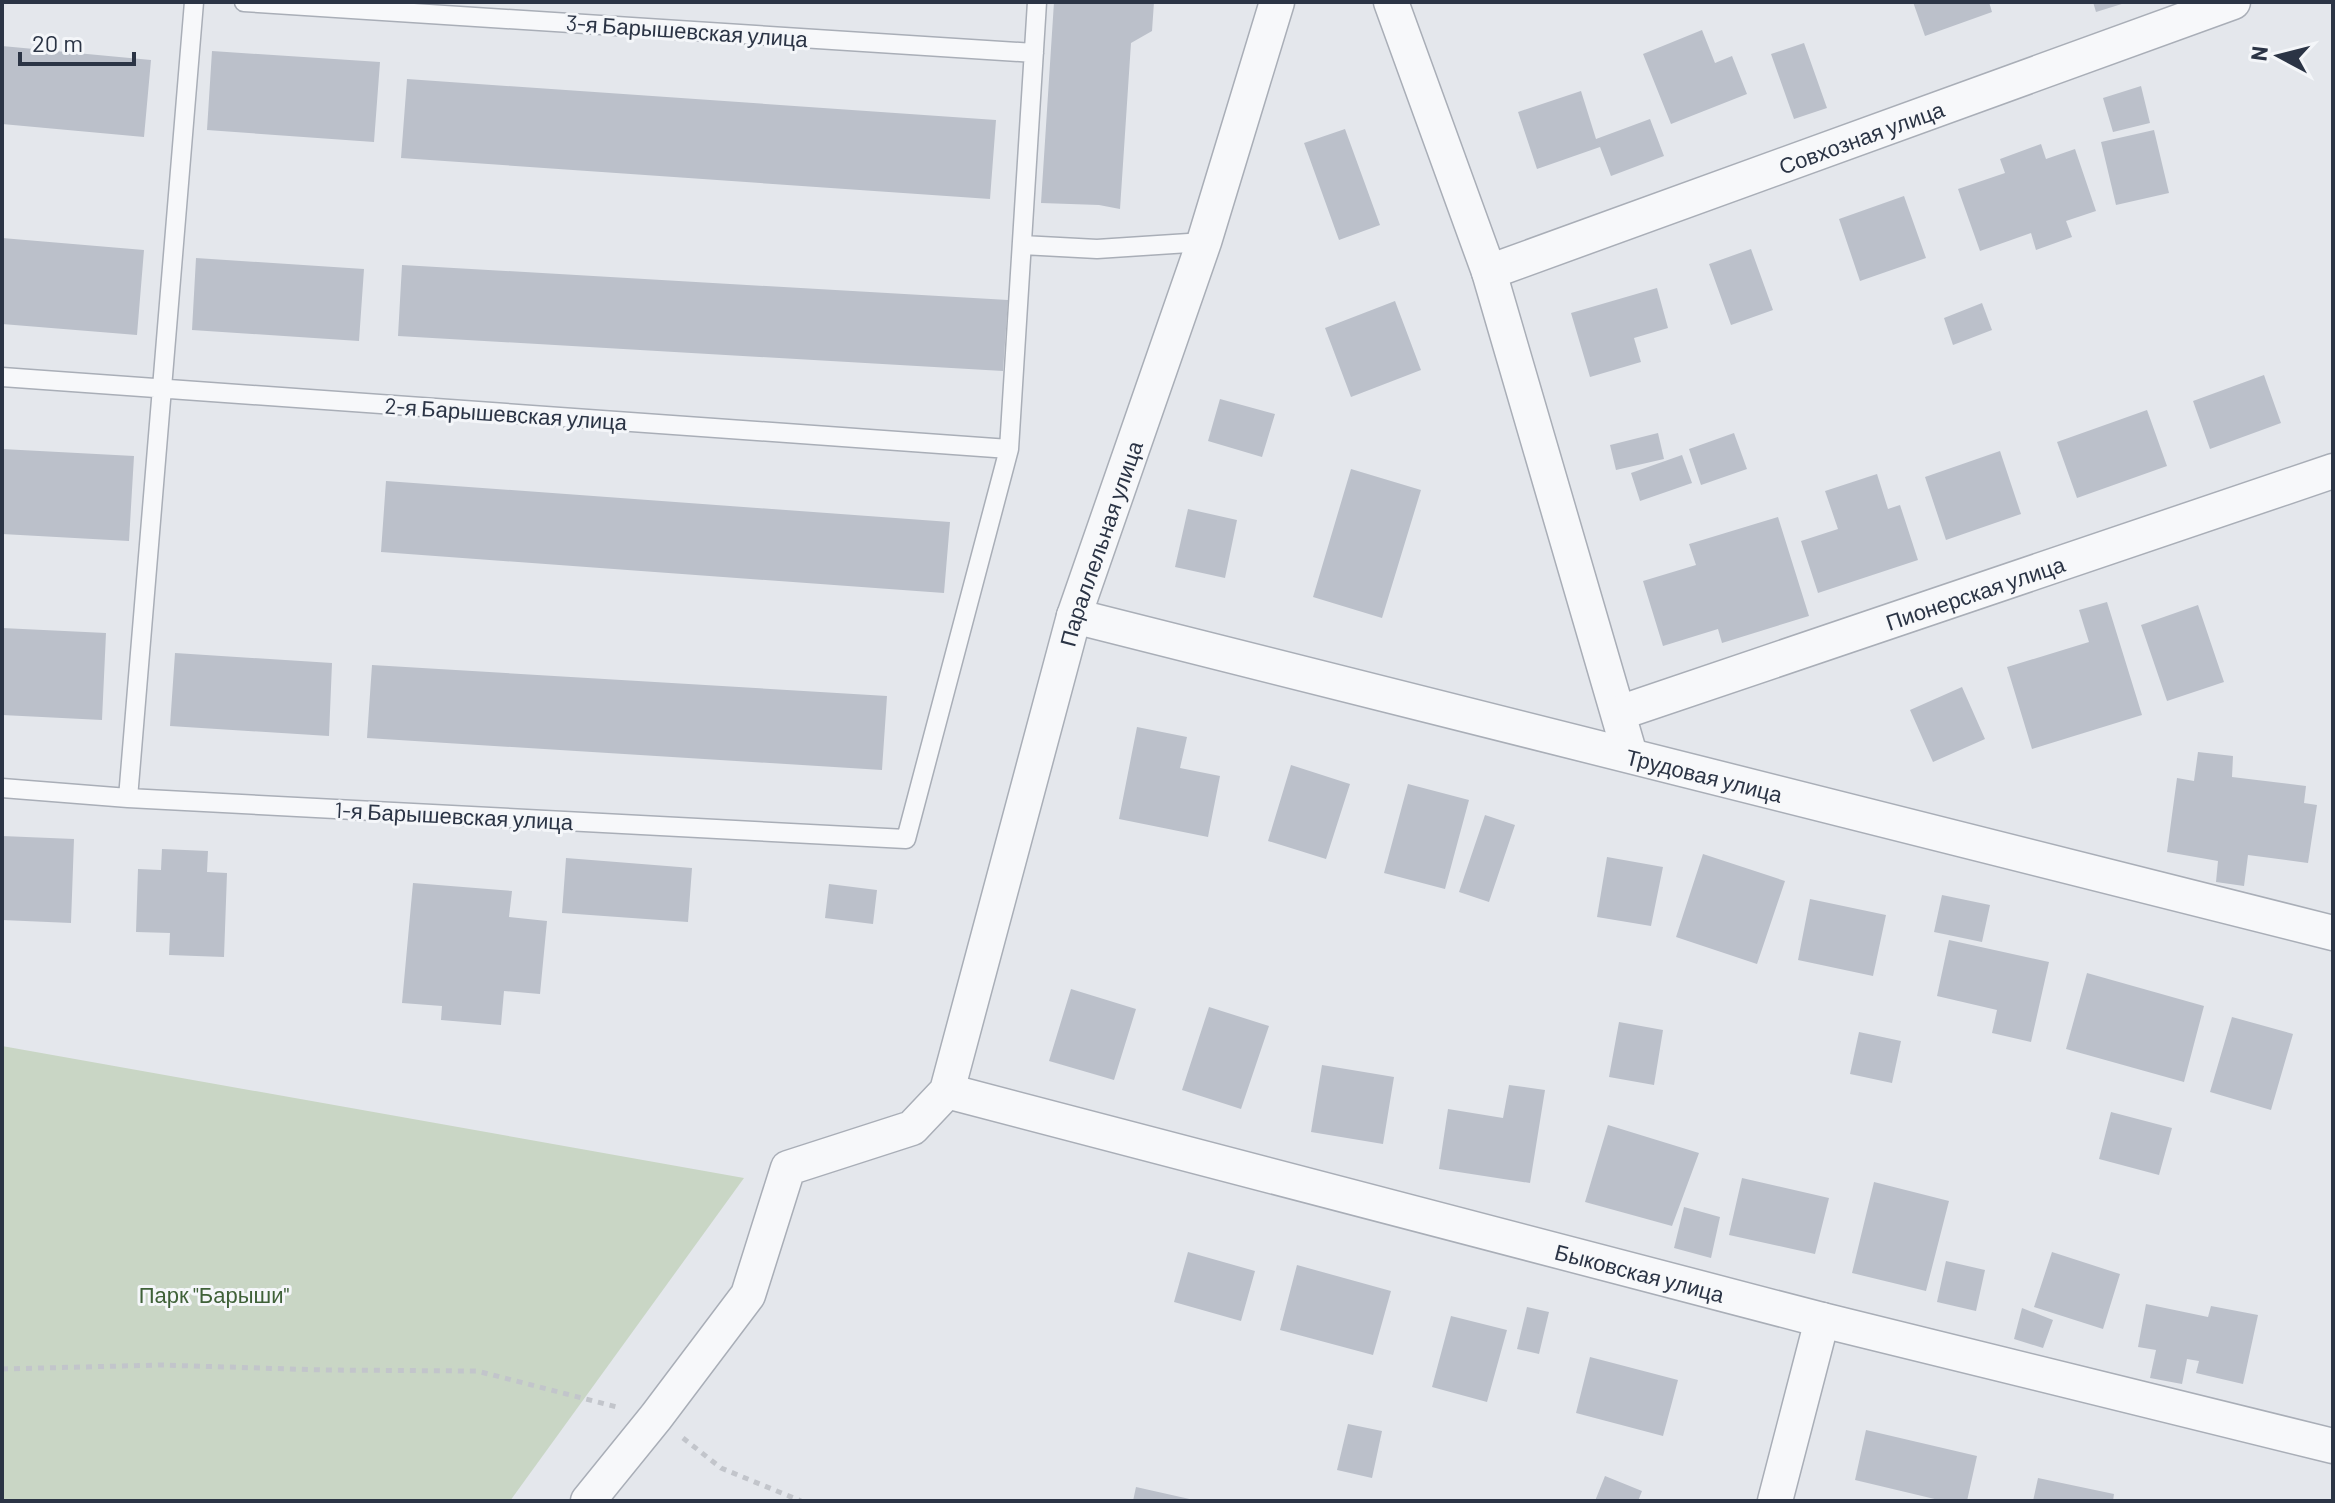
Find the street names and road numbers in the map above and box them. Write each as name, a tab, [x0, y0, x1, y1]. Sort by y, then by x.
street label: 3-я Барышевская улица	[565, 9, 810, 52]
street label: Совхозная улица	[1775, 95, 1948, 179]
street label: 2-я Барышевская улица	[384, 392, 629, 435]
street label: Параллельная улица	[1054, 437, 1147, 649]
street label: Пионерская улица	[1882, 550, 2069, 635]
street label: Трудовая улица	[1624, 743, 1786, 807]
street label: 1-я Барышевская улица	[334, 796, 575, 835]
street label: Быковская улица	[1552, 1238, 1728, 1307]

